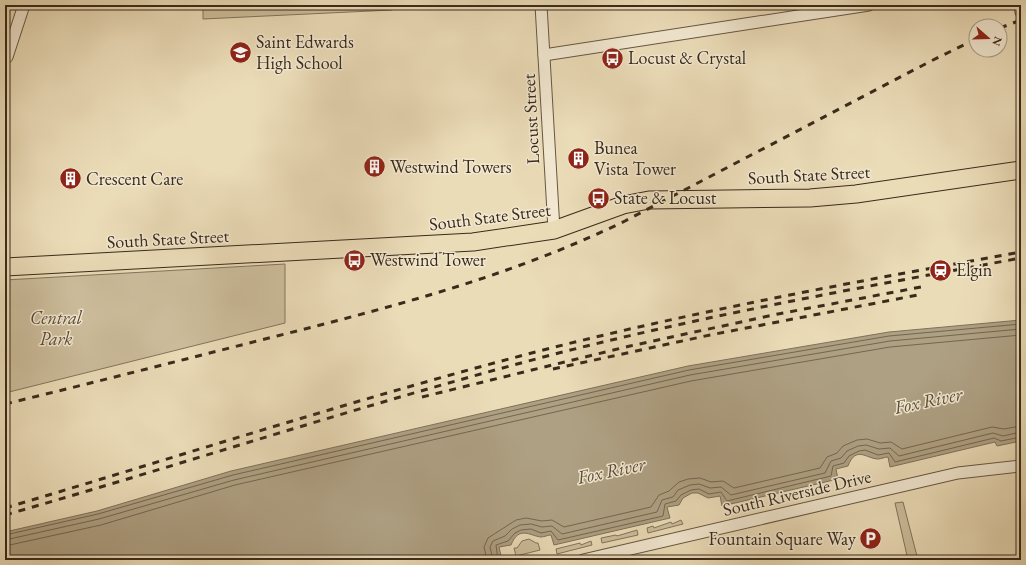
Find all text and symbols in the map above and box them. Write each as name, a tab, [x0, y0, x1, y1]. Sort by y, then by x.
north arrow	[968, 18, 1008, 58]
place label: Saint Edwards High School	[256, 30, 354, 74]
text: N	[989, 35, 1005, 48]
school or university icon: Saint Edwards High School	[227, 39, 253, 65]
bus stop icon: Locust & Crystal	[600, 45, 626, 71]
place label: Locust & Crystal	[628, 46, 746, 69]
street label: Locust Street	[517, 73, 544, 165]
place label: Bunea Vista Tower	[594, 136, 676, 180]
building icon: Bunea Vista Tower	[566, 145, 592, 171]
building icon: Westwind Towers	[362, 154, 388, 180]
place label: Westwind Towers	[390, 155, 512, 178]
street label: South State Street	[747, 160, 871, 189]
building icon: Crescent Care	[57, 166, 83, 192]
place label: Crescent Care	[86, 167, 183, 190]
bus stop icon: State & Locust	[586, 185, 612, 211]
place label: State & Locust	[614, 186, 717, 209]
street label: South State Street	[428, 198, 552, 235]
street label: South State Street	[106, 224, 230, 253]
bus stop icon: Westwind Tower	[341, 247, 367, 273]
place label: Westwind Tower	[370, 248, 486, 271]
station icon: Elgin	[928, 257, 954, 283]
place label: Elgin	[956, 258, 993, 281]
park label: Central Park	[30, 306, 83, 350]
water label: Fox River	[891, 381, 965, 420]
water label: Fox River	[574, 451, 648, 490]
street label: South Riverside Drive	[721, 464, 873, 521]
parking icon: Fountain Square Way	[858, 526, 884, 552]
place label: Fountain Square Way	[708, 527, 856, 550]

